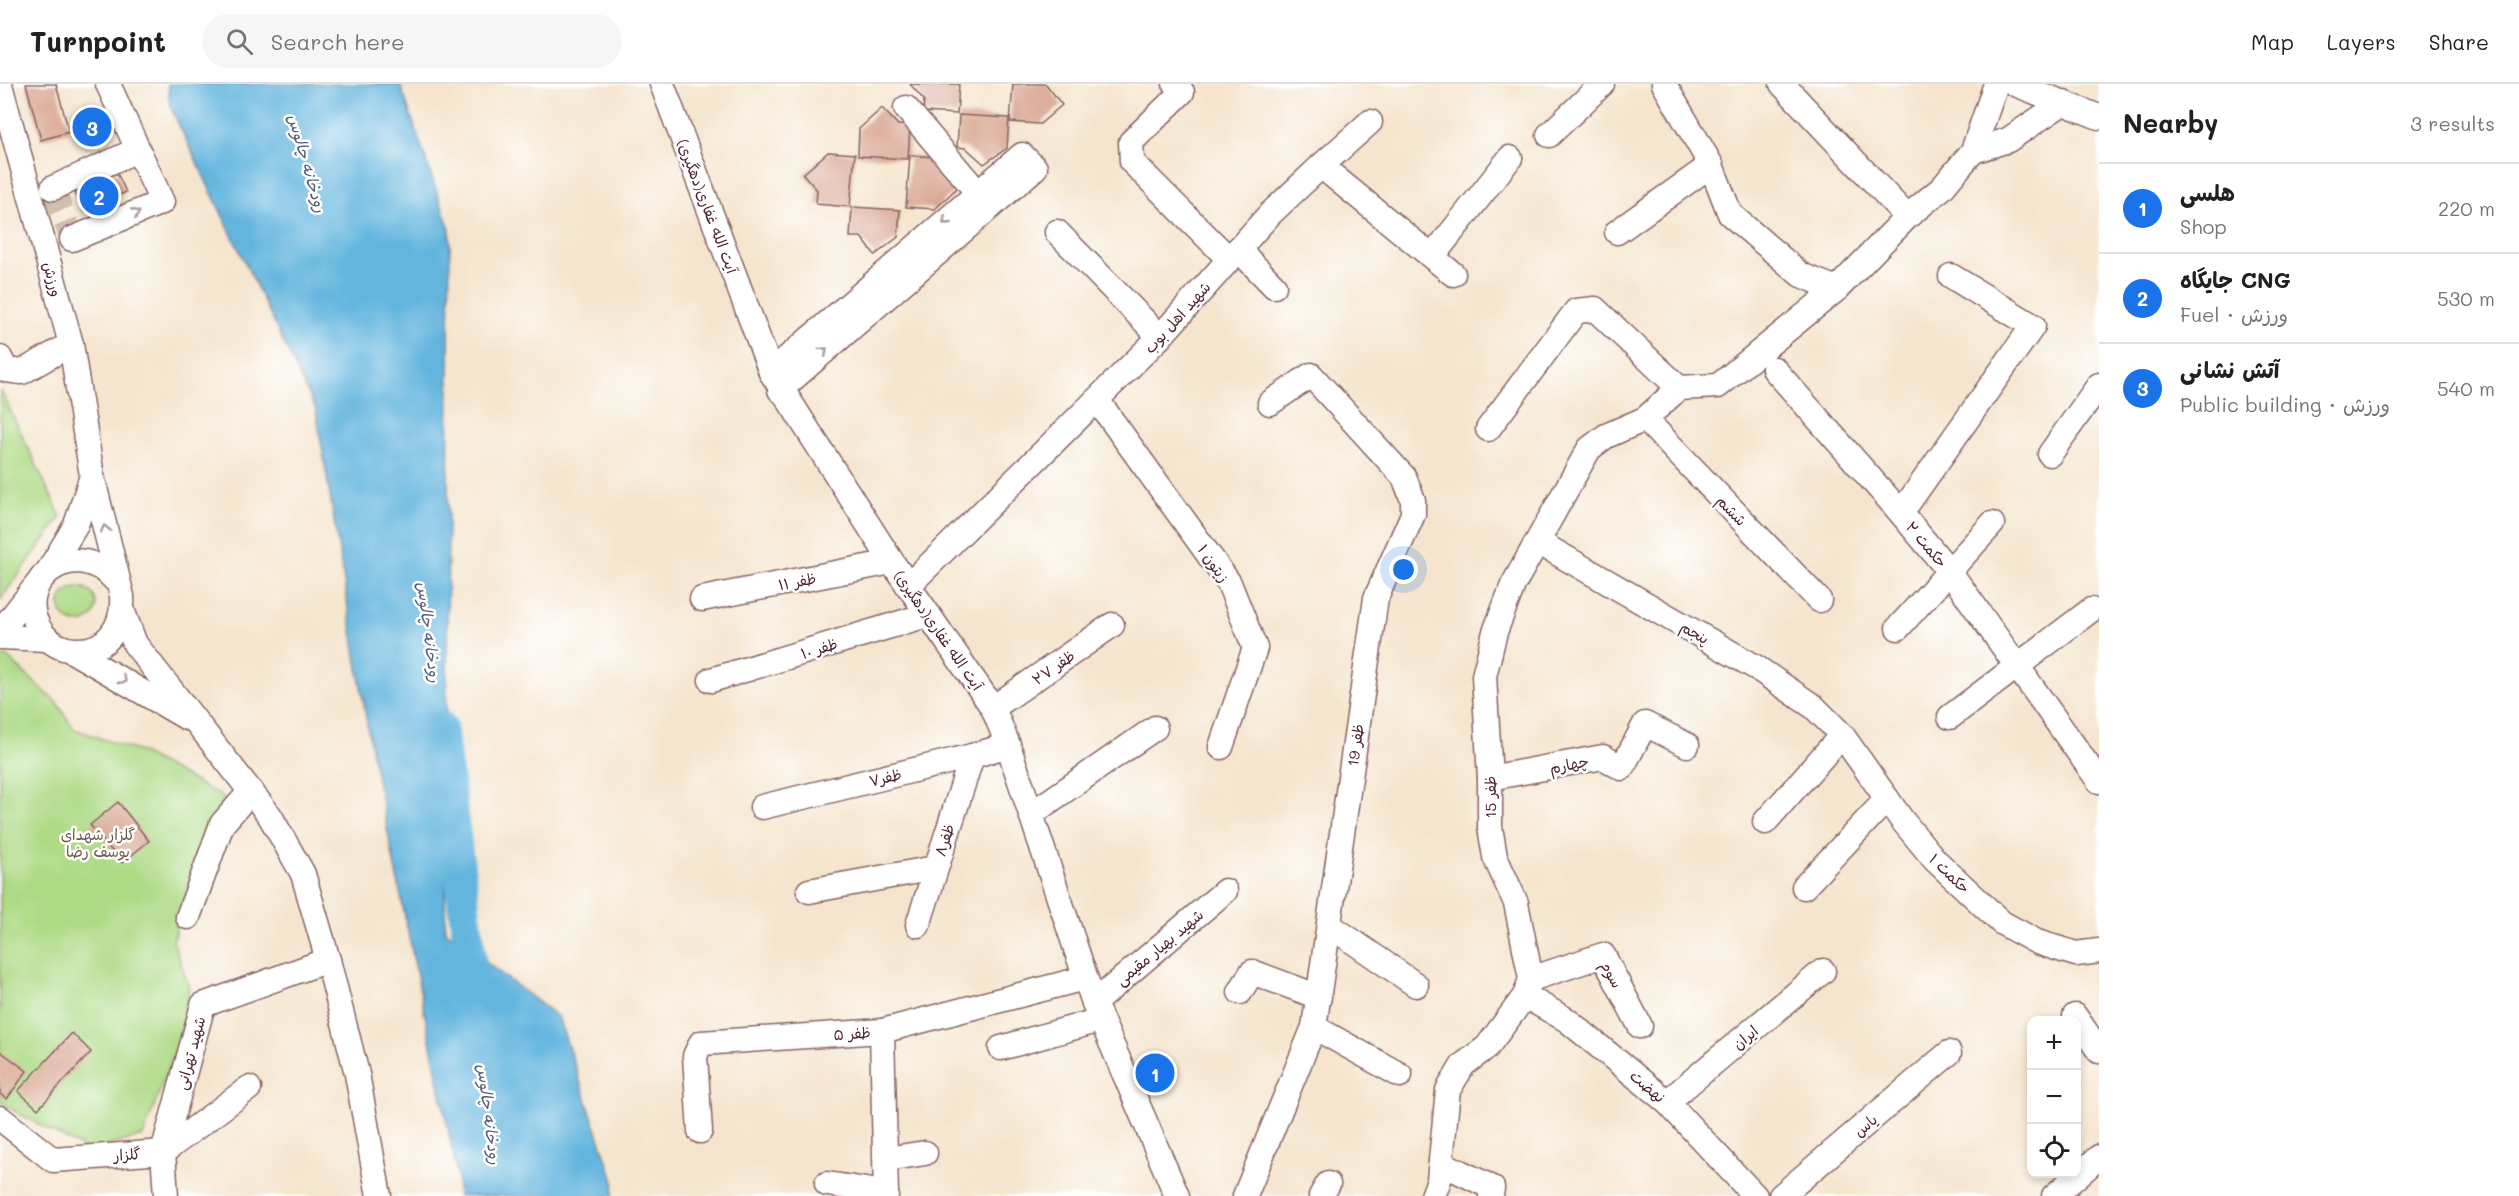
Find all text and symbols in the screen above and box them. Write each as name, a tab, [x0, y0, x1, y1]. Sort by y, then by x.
search box	[202, 14, 622, 68]
text: Turnpoint	[30, 23, 166, 59]
icon: search	[223, 25, 256, 58]
text: Search here	[271, 27, 405, 56]
text: Map	[2251, 28, 2294, 55]
text: Layers	[2327, 28, 2396, 55]
text: Share	[2429, 28, 2489, 55]
pin: 3	[72, 104, 112, 150]
text: Nearby	[2123, 106, 2218, 140]
text: 3 results	[2410, 110, 2495, 136]
water label: رودخانه چالوس	[283, 111, 332, 215]
street label: آیت الله غفاری(دهگیری)	[673, 136, 743, 277]
pin: 2	[80, 174, 118, 218]
text: هلسی	[2180, 178, 2235, 207]
text: 1	[2138, 195, 2147, 221]
text: 220 m	[2438, 195, 2495, 221]
one-way arrow	[130, 208, 141, 220]
text: Shop	[2180, 213, 2227, 239]
one-way arrow	[942, 214, 953, 225]
street label: ورزش	[39, 259, 67, 299]
text: جایگاه CNG	[2180, 265, 2291, 294]
street label: شهید اهل بوب	[1139, 277, 1215, 357]
text: 2	[2137, 285, 2148, 311]
text: 530 m	[2437, 285, 2495, 311]
text: Fuel · ورزش	[2180, 301, 2288, 327]
one-way arrow	[817, 347, 828, 358]
text: آتش نشانی	[2180, 355, 2279, 384]
text: 3	[2137, 375, 2149, 401]
text: 540 m	[2437, 375, 2495, 401]
text: Public building · ورزش	[2180, 391, 2390, 417]
street label: ششم	[1710, 490, 1751, 532]
street label: حکمت ۲	[1902, 517, 1952, 571]
one-way arrow	[99, 524, 112, 534]
street label: زیتون ۱	[1194, 540, 1234, 586]
your location	[1389, 555, 1418, 584]
street label: آیت الله غفاری(دهگیری)	[890, 566, 989, 695]
street label: ظفر ۱۱	[776, 568, 818, 594]
water label: رودخانه چالوس	[412, 580, 447, 684]
street label: پنجم	[1675, 616, 1713, 651]
street label: ظفر ۱۰	[798, 633, 840, 663]
street label: ظفر ۲۷	[1028, 645, 1078, 689]
one-way arrow	[117, 673, 127, 685]
street label: ظفر 19	[1342, 722, 1368, 768]
street label: چهارم	[1548, 750, 1591, 780]
street label: ظفر۷	[867, 763, 903, 791]
street label: ظفر 15	[1480, 776, 1500, 818]
street label: ظفر۸	[929, 821, 959, 859]
park label: گلزار شهدای یوسف رضا	[61, 824, 135, 861]
street label: حکمت ۱	[1925, 849, 1975, 897]
street label: شهید بهیار مقیمی	[1111, 904, 1208, 990]
street label: سوم	[1594, 957, 1628, 993]
street label: شهید تهرانی	[171, 1014, 210, 1092]
map controls	[2027, 1016, 2081, 1178]
button: +	[2027, 1016, 2081, 1070]
street label: ایران	[1728, 1020, 1762, 1054]
street label: ظفر ۵	[833, 1022, 871, 1044]
pin: 1	[1136, 1050, 1174, 1096]
water label: رودخانه چالوس	[472, 1062, 507, 1166]
street label: نهضت	[1626, 1065, 1670, 1107]
button: −	[2027, 1070, 2081, 1124]
street label: یاس	[1849, 1109, 1881, 1141]
button: locate	[2027, 1124, 2081, 1178]
street label: گلزار	[112, 1143, 141, 1165]

